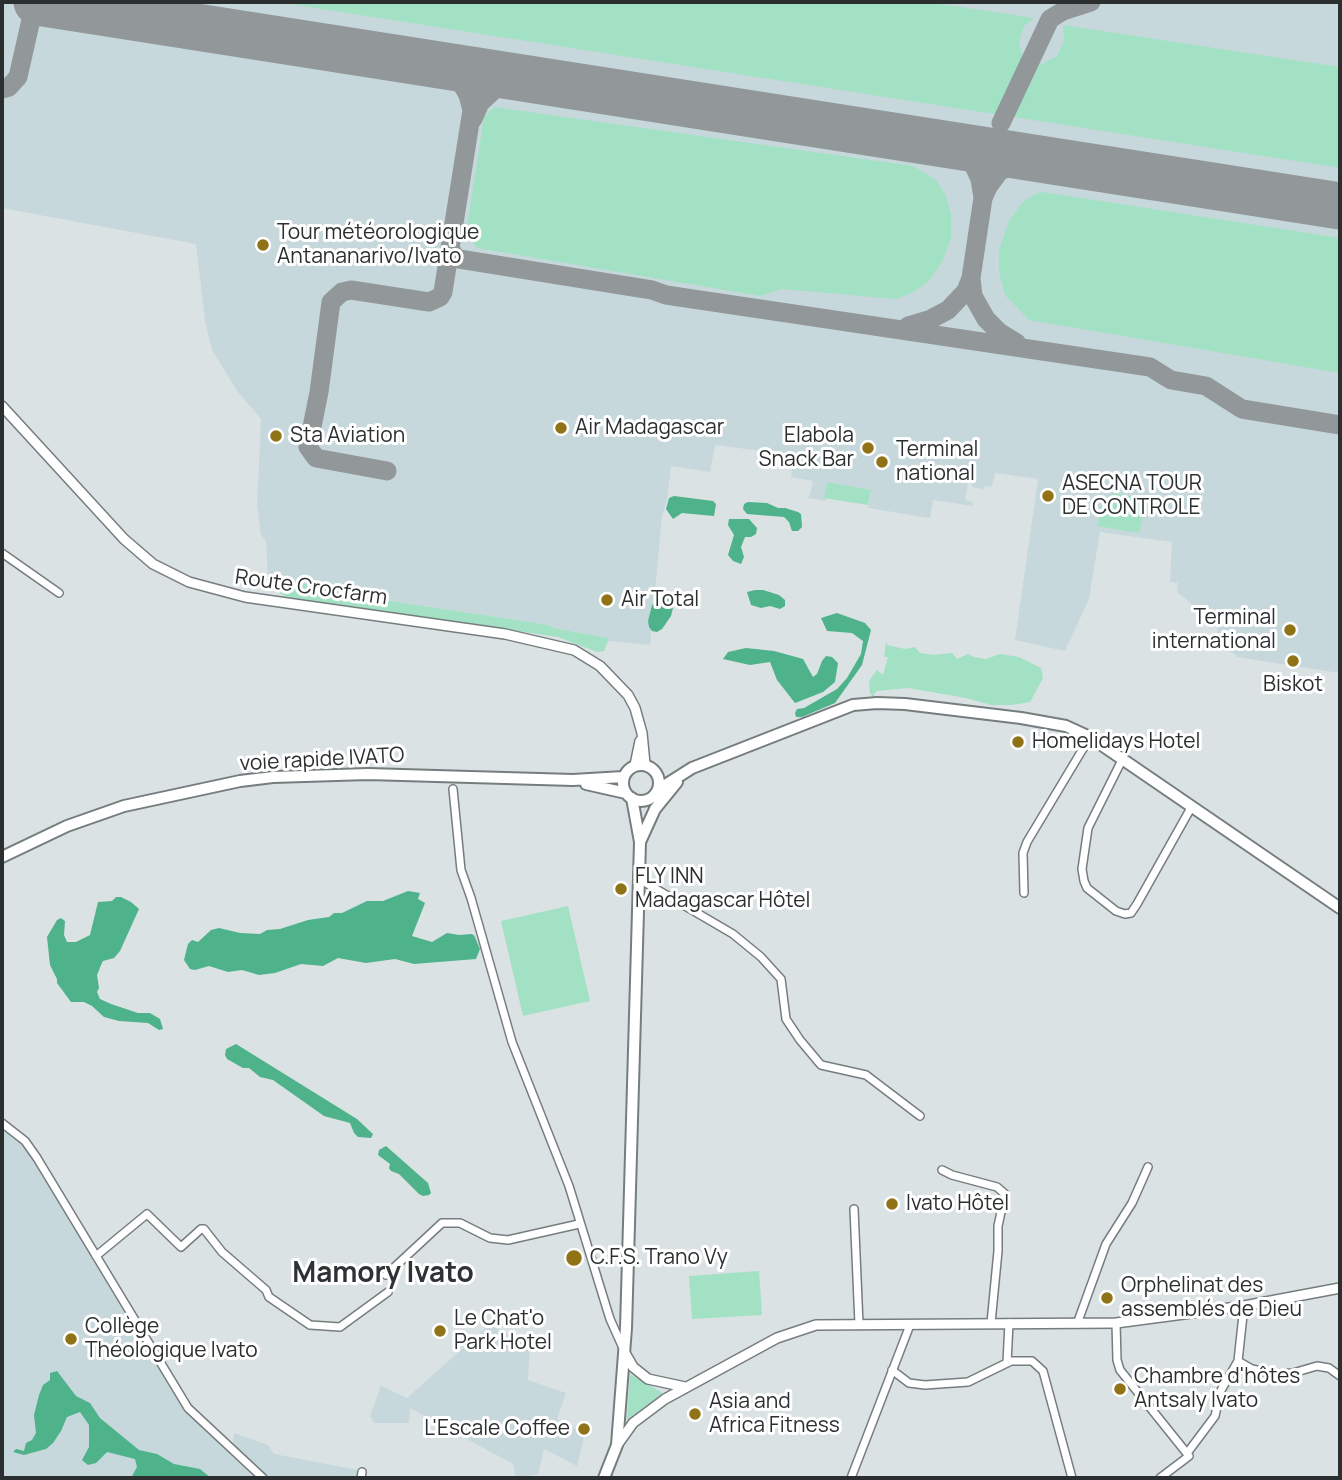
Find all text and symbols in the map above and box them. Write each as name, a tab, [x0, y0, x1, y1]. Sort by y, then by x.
place label: Tour météorologique Antananarivo/Ivato	[277, 220, 479, 270]
marker: Tour météorologique Antananarivo/Ivato	[255, 237, 271, 253]
place label: Air Madagascar	[575, 415, 724, 441]
marker: Air Madagascar	[553, 420, 569, 436]
place label: Sta Aviation	[290, 423, 405, 449]
place label: Elabola Snack Bar	[759, 423, 854, 473]
marker: Sta Aviation	[268, 428, 284, 444]
place label: Terminal national	[896, 437, 978, 487]
marker: Elabola Snack Bar	[860, 440, 876, 456]
marker: Terminal national	[874, 454, 890, 470]
place label: ASECNA TOUR DE CONTROLE	[1062, 471, 1202, 521]
marker: ASECNA TOUR DE CONTROLE	[1040, 488, 1056, 504]
street label: Route Crocfarm	[233, 565, 389, 611]
place label: Air Total	[621, 587, 699, 613]
marker: Air Total	[599, 592, 615, 608]
place label: Terminal international	[1152, 605, 1276, 655]
marker: Terminal international	[1282, 622, 1298, 638]
marker: Biskot	[1285, 653, 1301, 669]
place label: Biskot	[1263, 672, 1323, 698]
place label: Homelidays Hotel	[1032, 729, 1200, 755]
marker: Homelidays Hotel	[1010, 734, 1026, 750]
street label: voie rapide IVATO	[239, 743, 405, 777]
place label: FLY INN Madagascar Hôtel	[635, 864, 811, 914]
marker: FLY INN Madagascar Hôtel	[613, 881, 629, 897]
place label: Ivato Hôtel	[906, 1191, 1009, 1217]
marker: Ivato Hôtel	[884, 1196, 900, 1212]
place label: C.F.S. Trano Vy	[590, 1245, 728, 1271]
marker: C.F.S. Trano Vy	[564, 1248, 584, 1268]
district label: Mamory Ivato	[292, 1257, 474, 1291]
place label: Orphelinat des assemblés de Dieu	[1121, 1273, 1302, 1323]
marker: Orphelinat des assemblés de Dieu	[1099, 1290, 1115, 1306]
place label: Le Chat'o Park Hotel	[454, 1306, 552, 1356]
place label: Collège Théologique Ivato	[85, 1314, 258, 1364]
marker: Le Chat'o Park Hotel	[432, 1323, 448, 1339]
marker: Collège Théologique Ivato	[63, 1331, 79, 1347]
place label: Chambre d'hôtes Antsaly Ivato	[1134, 1364, 1300, 1414]
marker: Chambre d'hôtes Antsaly Ivato	[1112, 1381, 1128, 1397]
place label: Asia and Africa Fitness	[709, 1389, 840, 1439]
marker: Asia and Africa Fitness	[687, 1406, 703, 1422]
place label: L'Escale Coffee	[424, 1416, 570, 1442]
marker: L'Escale Coffee	[576, 1421, 592, 1437]

